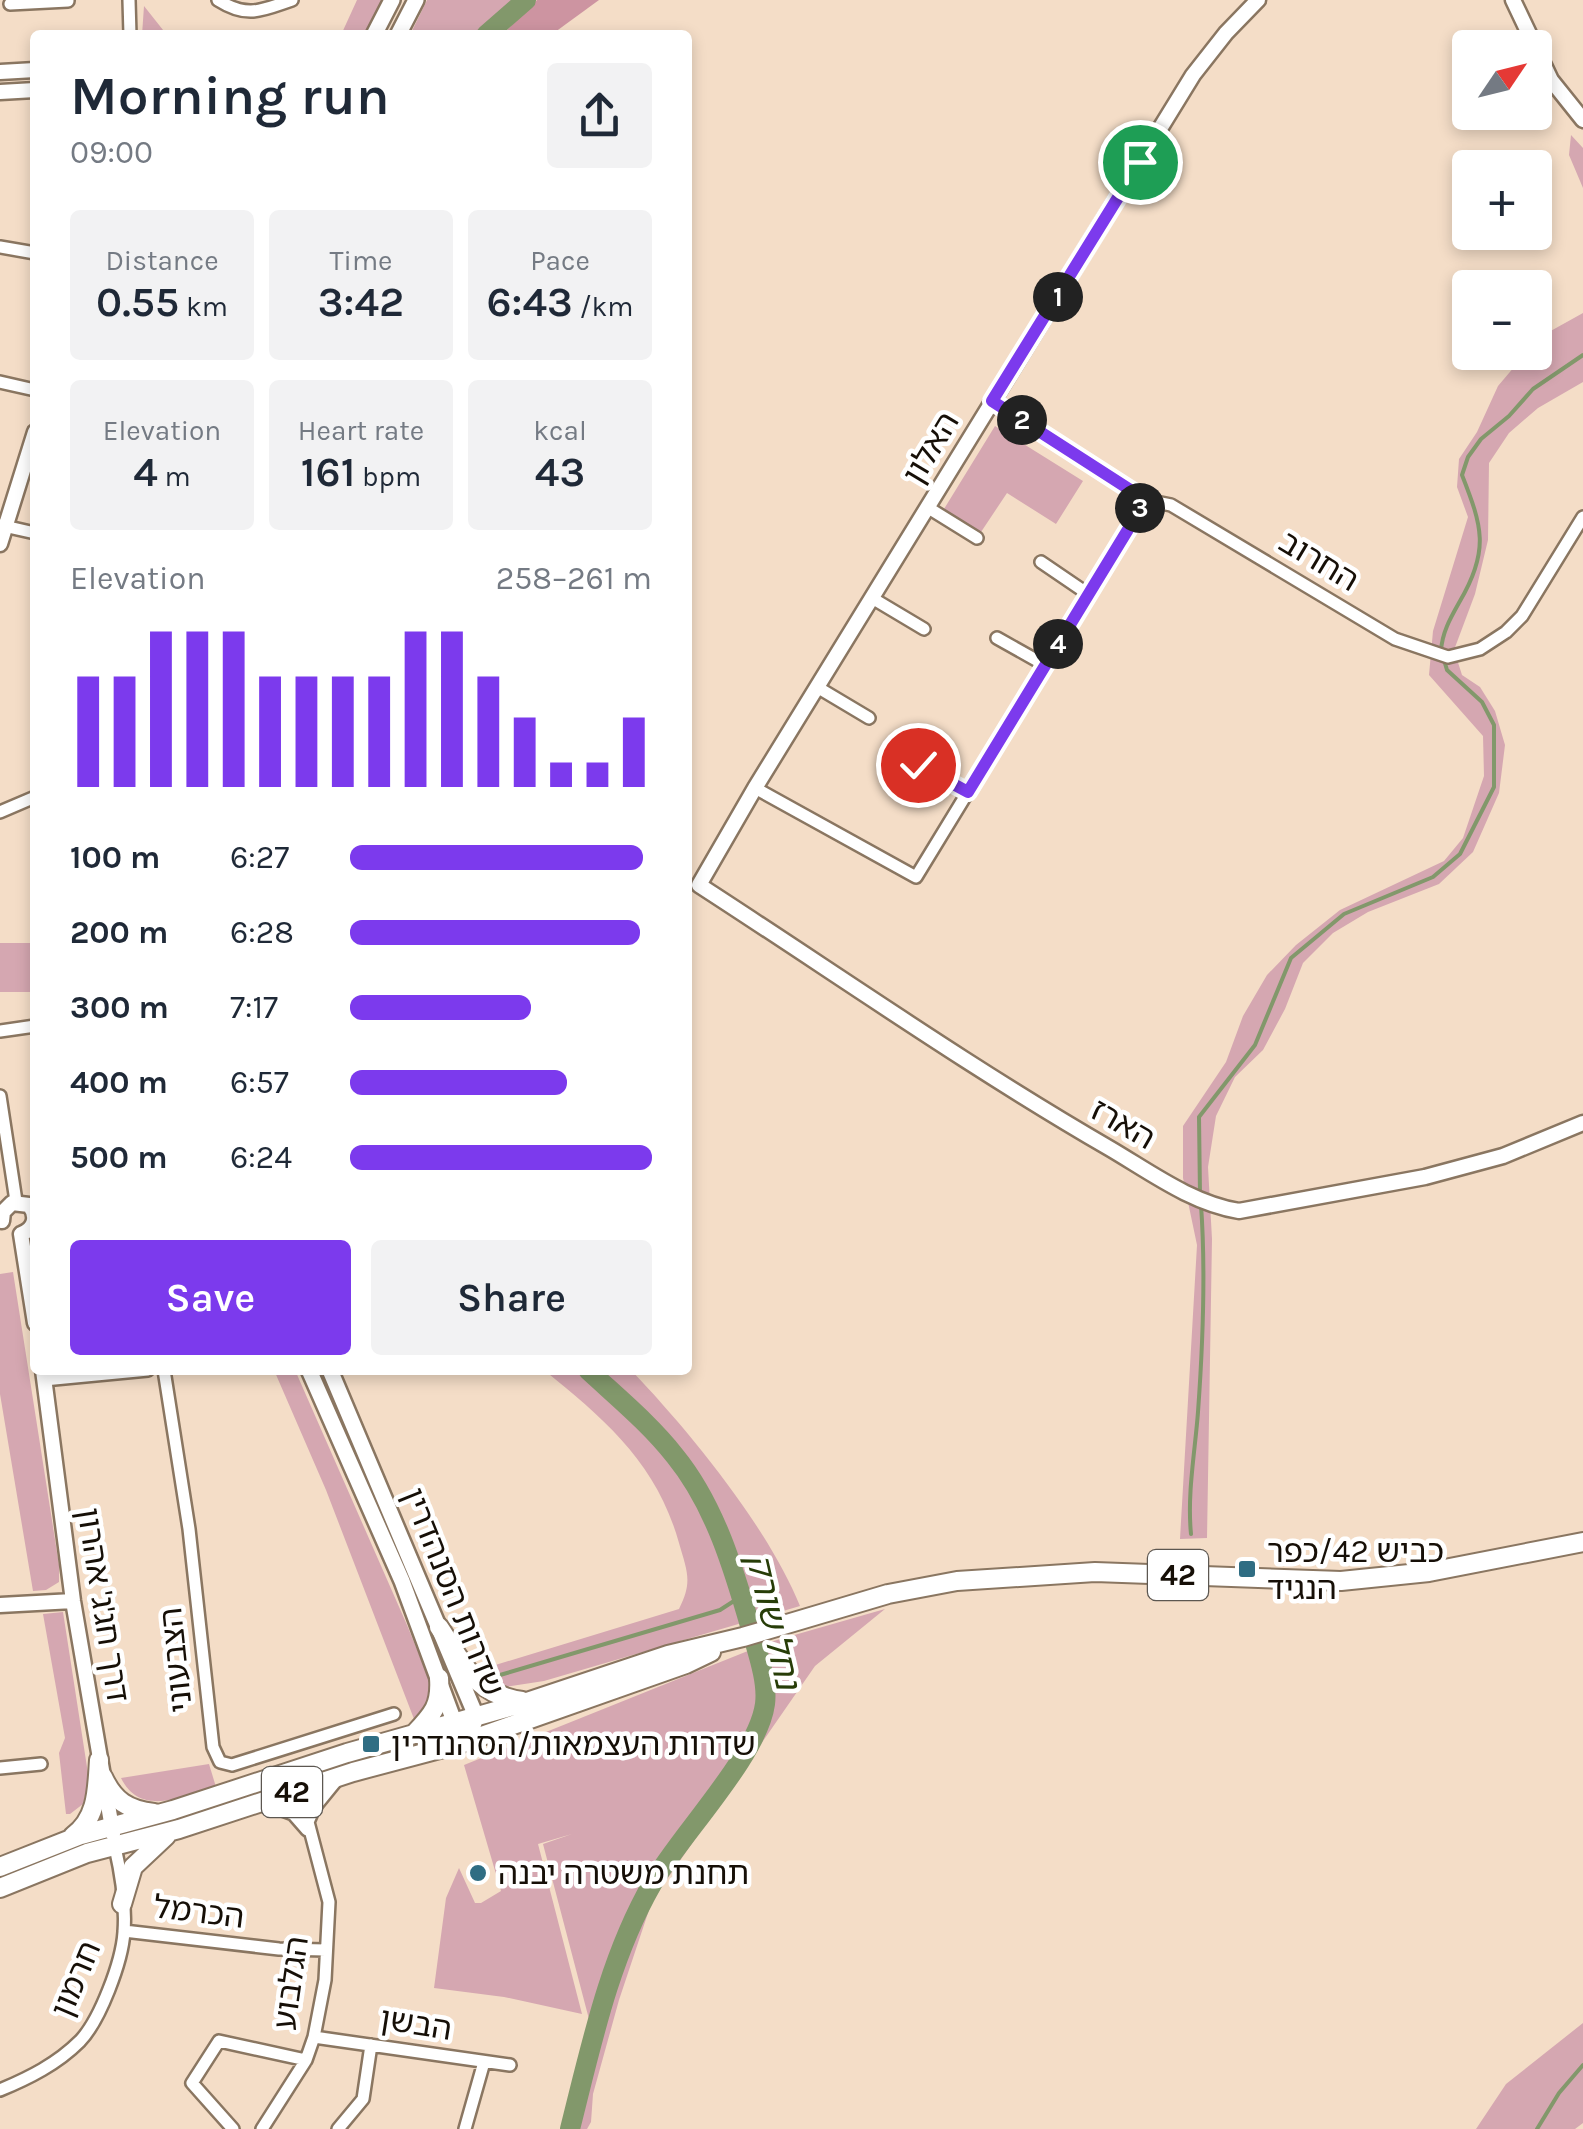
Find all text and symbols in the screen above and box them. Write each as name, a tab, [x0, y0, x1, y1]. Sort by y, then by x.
north arrow	[1452, 30, 1552, 130]
map controls	[1452, 30, 1552, 370]
button: share	[547, 63, 652, 168]
text: Morning run	[70, 64, 390, 128]
pin	[1098, 120, 1183, 205]
text: 09:00	[70, 134, 153, 171]
icon: arrive	[1113, 135, 1168, 190]
button: +	[1452, 150, 1552, 250]
text: Distance	[105, 244, 219, 277]
text: Time	[330, 244, 392, 277]
text: Pace	[530, 244, 590, 277]
button: −	[1452, 270, 1552, 370]
pin: 1	[1033, 272, 1083, 322]
text: 0.55	[96, 277, 179, 327]
text: 3:42	[318, 277, 404, 327]
text: 6:43	[486, 277, 573, 327]
text: 1	[1053, 280, 1063, 313]
text: km	[179, 290, 228, 323]
text: /km	[573, 290, 634, 323]
pin: 2	[997, 395, 1047, 445]
text: 2	[1014, 403, 1030, 436]
street label: האלון	[895, 405, 967, 491]
text: Elevation	[103, 414, 221, 447]
text: Heart rate	[298, 414, 424, 447]
text: kcal	[533, 414, 587, 447]
text: 4	[133, 447, 158, 497]
text: 161	[301, 447, 355, 497]
text: 43	[535, 447, 585, 497]
text: m	[158, 460, 191, 493]
text: bpm	[355, 460, 421, 493]
pin: 3	[1115, 483, 1165, 533]
text: 3	[1131, 491, 1149, 524]
street label: החרוב	[1273, 523, 1365, 599]
text: Elevation	[70, 560, 205, 597]
text: 258–261 m	[496, 560, 652, 597]
pin: 4	[1033, 619, 1083, 669]
text: 4	[1050, 627, 1066, 660]
pin	[876, 723, 961, 808]
icon: check	[891, 738, 946, 793]
text: 100 m	[70, 839, 160, 876]
text: 6:27	[230, 839, 289, 876]
text: 200 m	[70, 914, 168, 951]
text: 6:28	[230, 914, 294, 951]
text: 300 m	[70, 989, 169, 1026]
text: 7:17	[230, 989, 278, 1026]
text: 400 m	[70, 1064, 168, 1101]
text: 6:57	[230, 1064, 289, 1101]
street label: הארז	[1084, 1091, 1162, 1157]
text: 500 m	[70, 1139, 168, 1176]
text: 6:24	[230, 1139, 292, 1176]
button: Save	[70, 1240, 351, 1355]
button: Share	[371, 1240, 652, 1355]
street label: שדרות הסנהדרין	[394, 1483, 512, 1701]
street label: דרך חג'ג' אהרון	[69, 1505, 137, 1705]
place label: כביש 42/כפר הנגיד	[1267, 1533, 1444, 1607]
water label: נחל שורק	[737, 1549, 809, 1696]
road number: 42	[1148, 1550, 1208, 1600]
marker: כביש 42/כפר הנגיד	[1236, 1558, 1258, 1580]
street label: הצבעוני	[152, 1606, 200, 1714]
place label: שדרות העצמאות/הסהנדרין	[391, 1726, 756, 1763]
marker: שדרות העצמאות/הסהנדרין	[360, 1733, 382, 1755]
road number: 42	[262, 1767, 322, 1817]
place label: תחנת משטרה יבנה	[498, 1855, 749, 1892]
marker: תחנת משטרה יבנה	[467, 1862, 489, 1884]
street label: הכרמל	[152, 1888, 246, 1936]
street label: הגלבוע	[266, 1934, 316, 2032]
street label: חרמון	[44, 1935, 108, 2023]
street label: הבשן	[377, 2000, 455, 2048]

